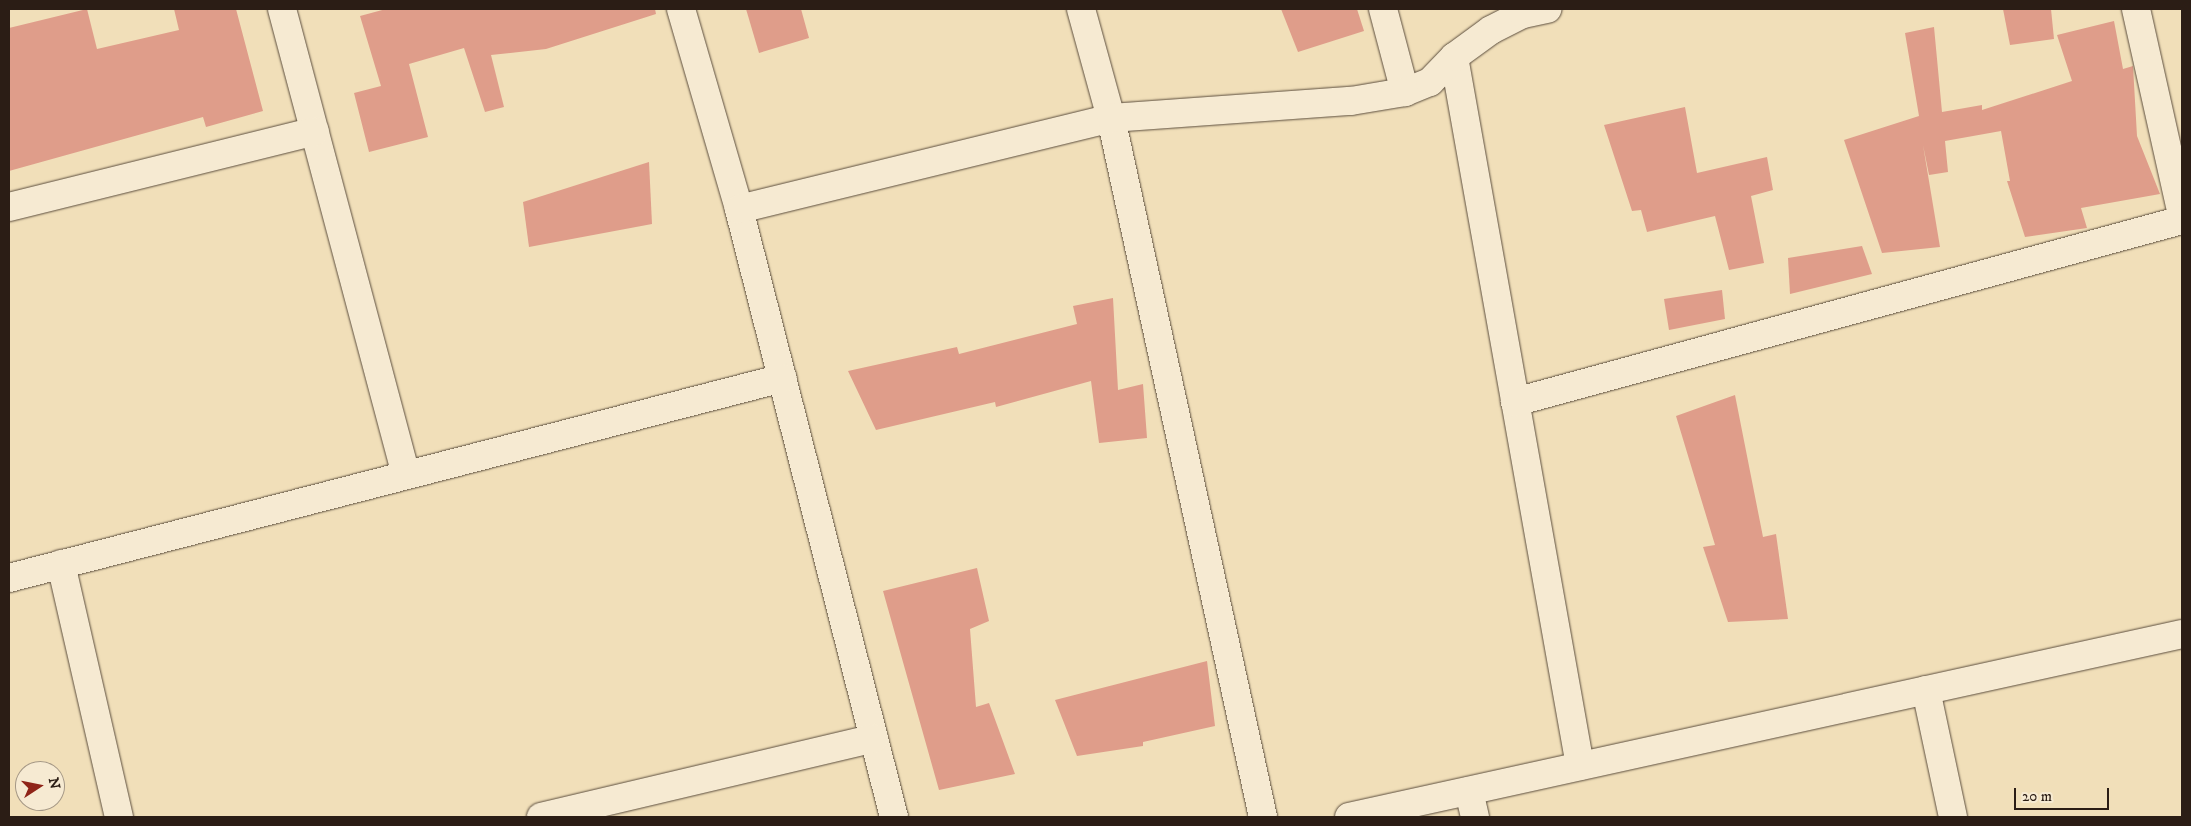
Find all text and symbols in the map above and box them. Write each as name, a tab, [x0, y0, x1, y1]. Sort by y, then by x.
north arrow	[15, 761, 65, 811]
text: N	[44, 776, 64, 791]
scale bar	[2016, 778, 2111, 810]
text: 20 m	[2022, 787, 2052, 806]

